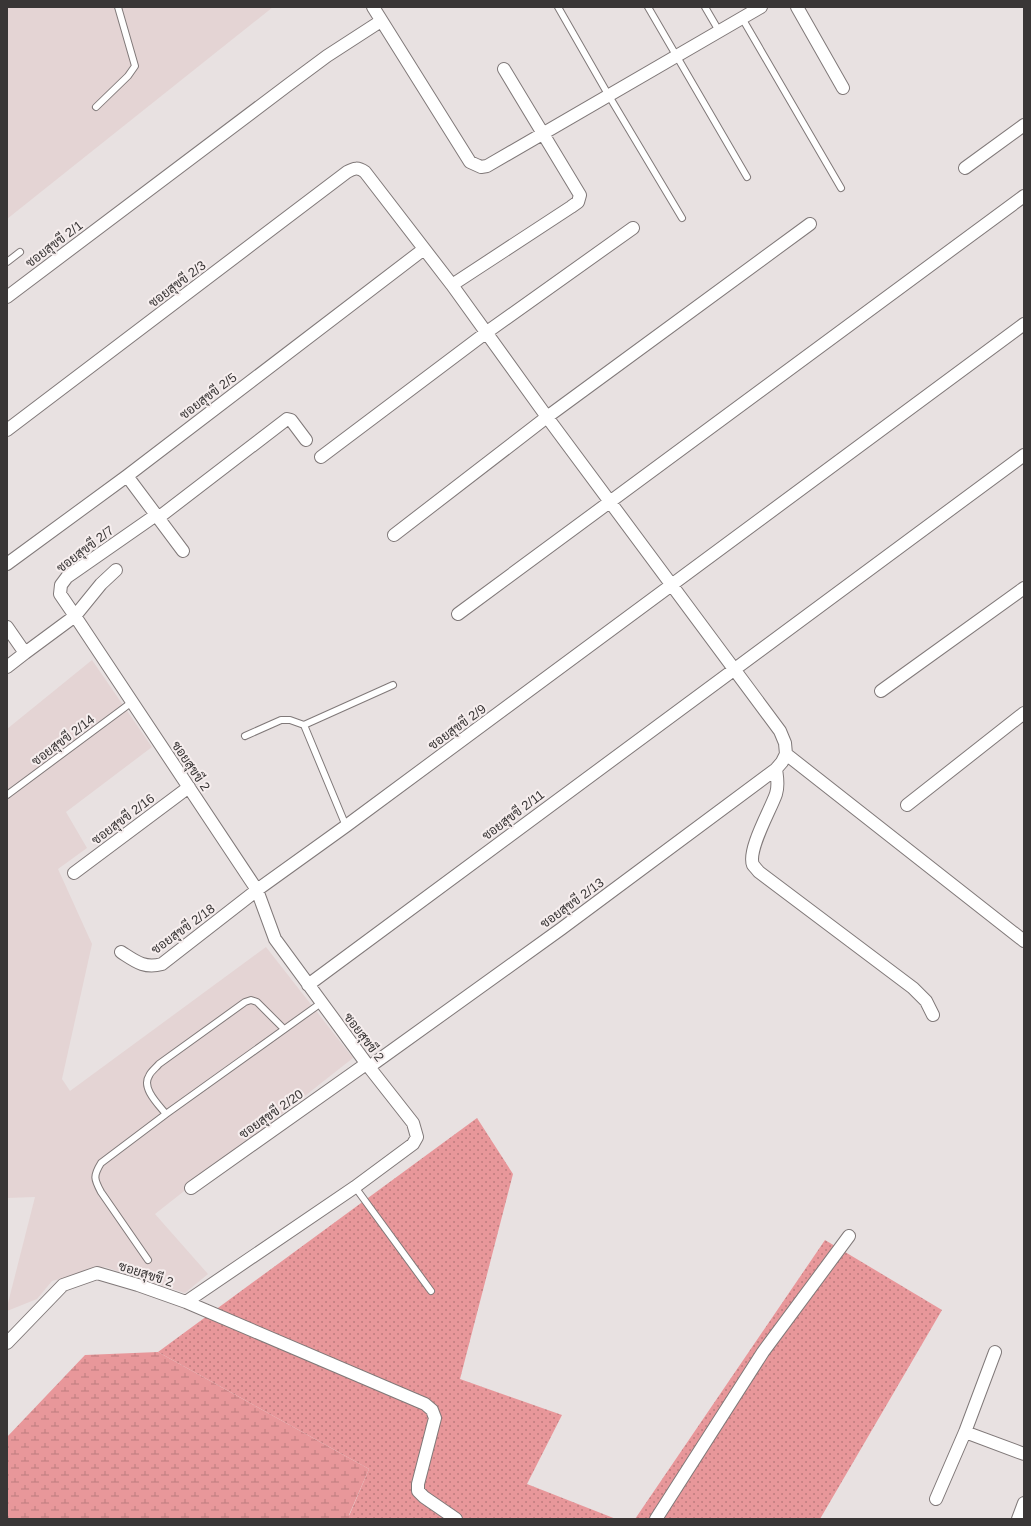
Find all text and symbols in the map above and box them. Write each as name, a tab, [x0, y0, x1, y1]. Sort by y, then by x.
street label: ซอยสุขขี 2/1	[21, 216, 87, 272]
street label: ซอยสุขขี 2/3	[144, 256, 210, 312]
street label: ซอยสุขขี 2/5	[175, 368, 241, 424]
street label: ซอยสุขขี 2/7	[52, 521, 118, 577]
street label: ซอยสุขขี 2/9	[424, 699, 490, 755]
street label: ซอยสุขขี 2/14	[27, 710, 99, 770]
street label: ซอยสุขขี 2	[167, 737, 215, 795]
street label: ซอยสุขขี 2/11	[478, 785, 548, 845]
street label: ซอยสุขขี 2/16	[87, 789, 159, 849]
street label: ซอยสุขขี 2/13	[536, 873, 608, 933]
street label: ซอยสุขขี 2/18	[147, 899, 219, 959]
street label: ซอยสุขขี 2	[339, 1009, 389, 1065]
street label: ซอยสุขขี 2/20	[235, 1085, 307, 1143]
street label: ซอยสุขขี 2	[116, 1256, 176, 1292]

